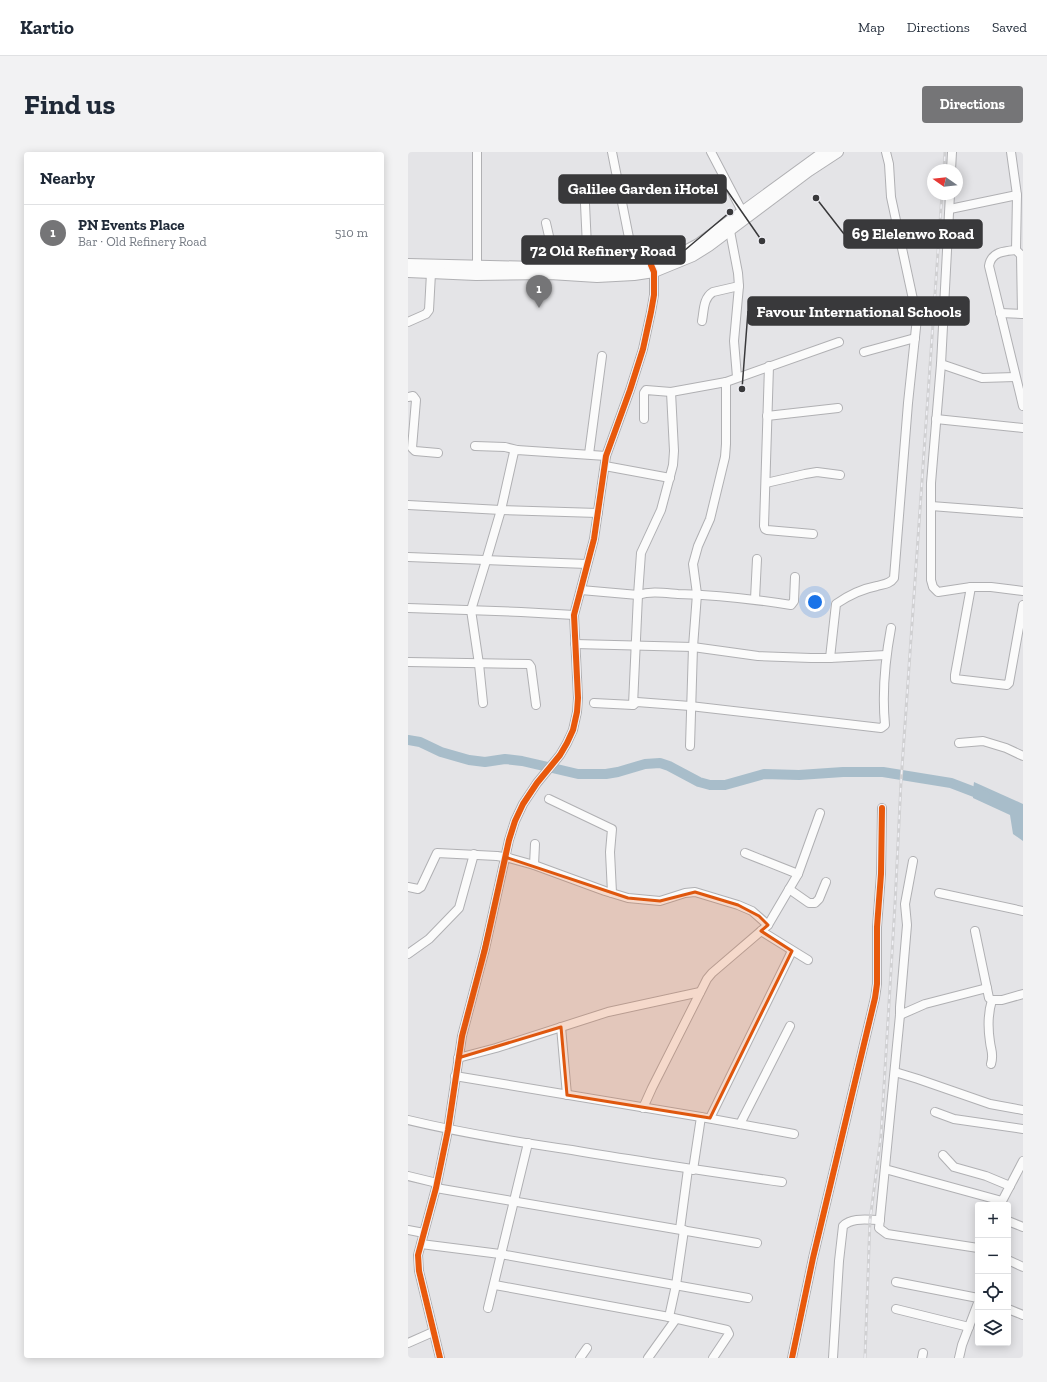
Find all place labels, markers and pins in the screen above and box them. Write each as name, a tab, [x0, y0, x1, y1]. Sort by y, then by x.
callout: Galilee Garden iHotel	[559, 175, 726, 203]
callout: 69 Elelenwo Road	[844, 220, 982, 248]
callout: 72 Old Refinery Road	[522, 236, 685, 264]
pin: 1	[526, 275, 552, 308]
callout: Favour International Schools	[748, 297, 969, 325]

